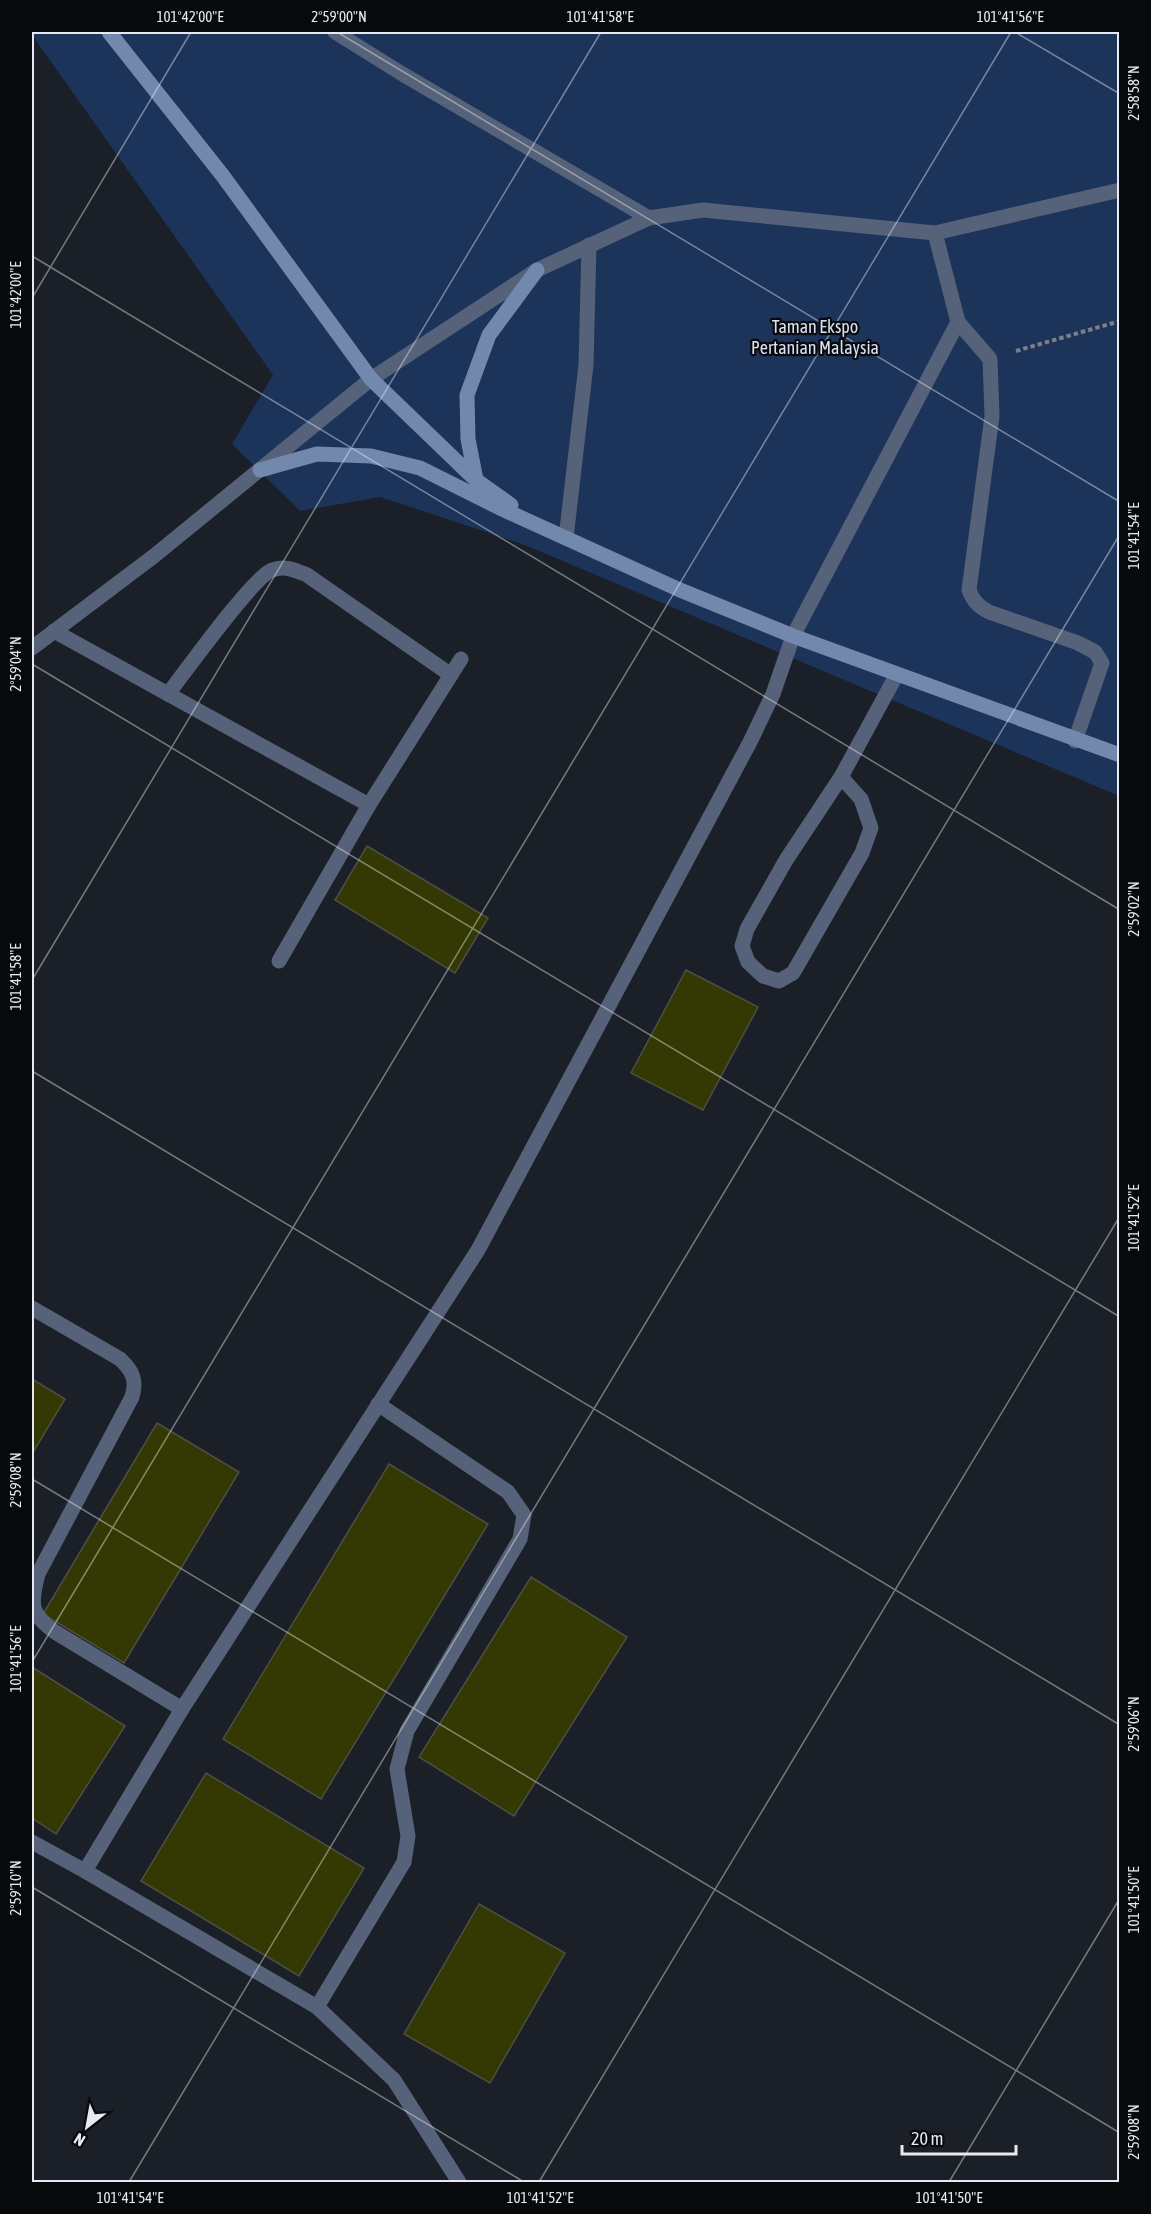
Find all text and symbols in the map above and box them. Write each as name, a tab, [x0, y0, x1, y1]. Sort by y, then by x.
text: 101°42'00"E	[156, 8, 224, 25]
text: 2°59'00"N	[311, 8, 367, 25]
text: 101°41'58"E	[566, 8, 634, 25]
text: 101°41'56"E	[976, 8, 1044, 25]
text: 2°58'58"N	[1125, 65, 1142, 121]
text: 101°42'00"E	[7, 261, 24, 329]
park label: Taman Ekspo Pertanian Malaysia	[751, 316, 879, 358]
text: 101°41'54"E	[1125, 502, 1142, 570]
text: 2°59'04"N	[7, 636, 24, 692]
text: 2°59'02"N	[1125, 881, 1142, 937]
text: 101°41'58"E	[7, 943, 24, 1011]
text: 101°41'52"E	[1125, 1184, 1142, 1252]
text: 2°59'08"N	[7, 1452, 24, 1508]
text: 101°41'56"E	[7, 1625, 24, 1693]
text: 2°59'06"N	[1125, 1696, 1142, 1752]
text: 2°59'10"N	[7, 1860, 24, 1916]
text: 101°41'50"E	[1125, 1866, 1142, 1934]
north arrow	[57, 2097, 117, 2157]
text: 2°59'08"N	[1125, 2104, 1142, 2160]
scale bar	[902, 2118, 1016, 2156]
text: 20 m	[911, 2128, 943, 2149]
text: N	[71, 2130, 88, 2150]
text: 101°41'54"E	[96, 2189, 164, 2206]
text: 101°41'52"E	[506, 2189, 574, 2206]
text: 101°41'50"E	[915, 2189, 983, 2206]

